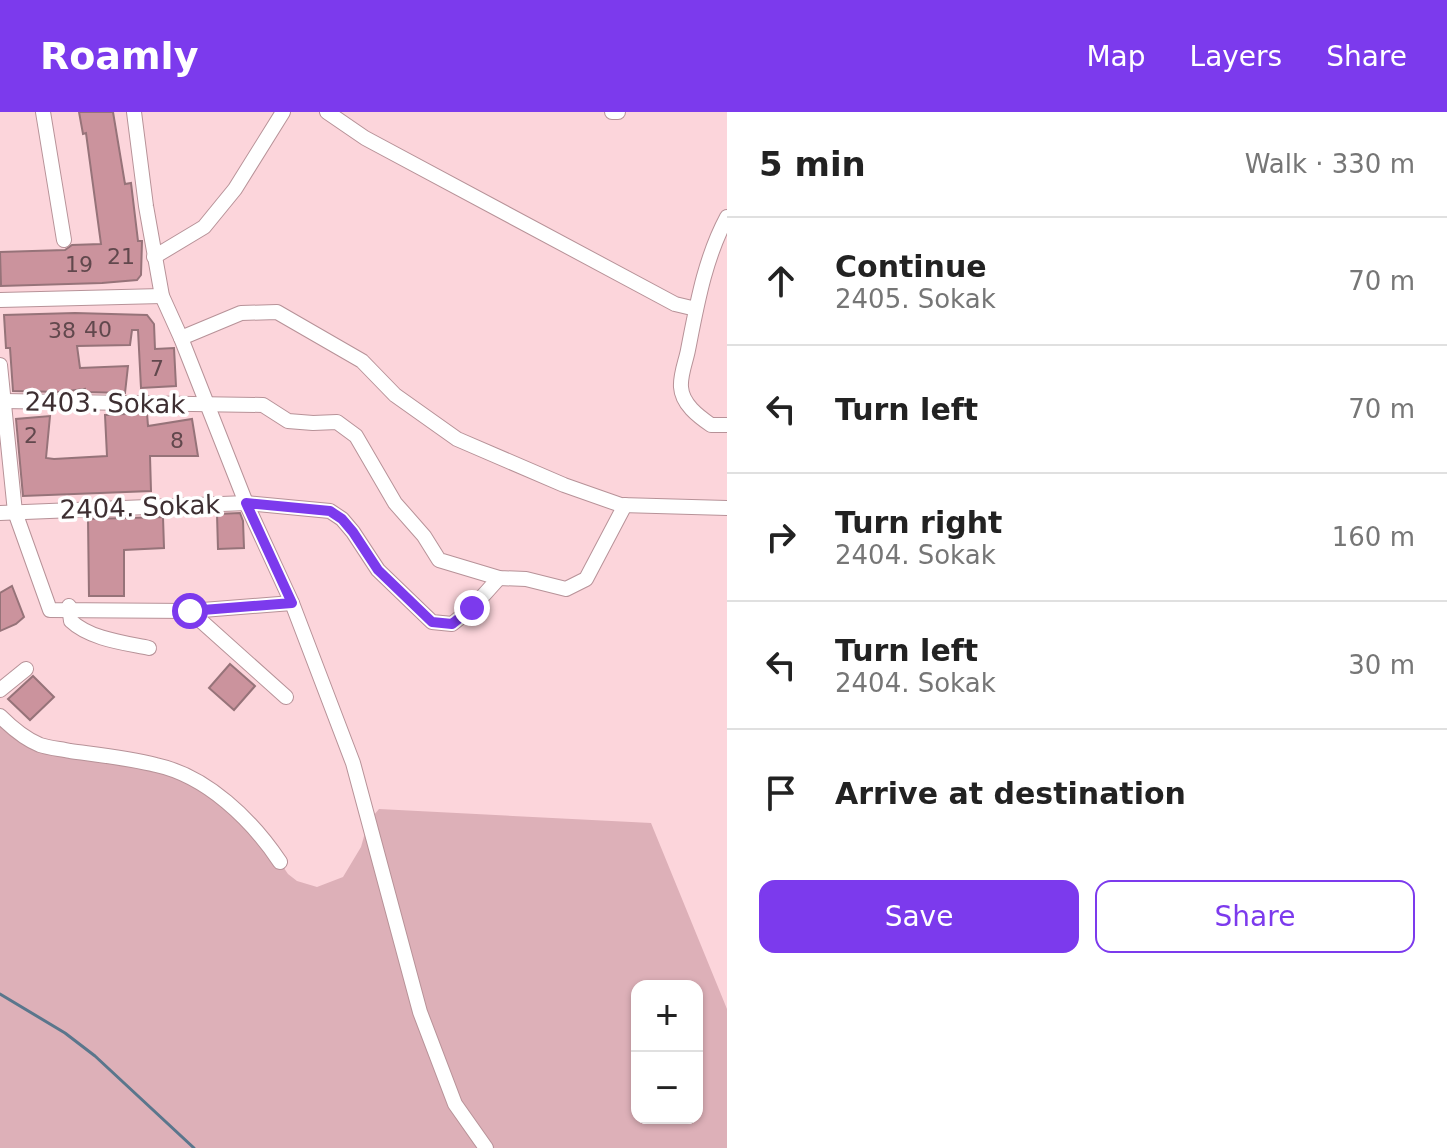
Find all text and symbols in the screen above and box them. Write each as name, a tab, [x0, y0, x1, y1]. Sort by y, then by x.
text: Roamly	[40, 34, 198, 78]
text: Map	[1086, 40, 1146, 73]
text: Layers	[1190, 40, 1282, 73]
text: Share	[1326, 40, 1407, 73]
text: 5 min	[759, 144, 866, 184]
text: Walk · 330 m	[1245, 149, 1415, 179]
house number: 21	[107, 244, 135, 269]
text: Continue	[835, 249, 987, 284]
house number: 19	[65, 252, 93, 277]
icon: ahead	[759, 259, 803, 303]
text: 70 m	[1348, 266, 1415, 296]
text: 2405. Sokak	[835, 284, 996, 314]
house number: 40	[84, 317, 112, 342]
house number: 38	[48, 318, 76, 343]
house number: 7	[150, 356, 164, 381]
street label: 2403. Sokak	[24, 387, 186, 419]
icon: left	[759, 387, 803, 431]
text: Turn left	[835, 392, 978, 427]
text: 70 m	[1348, 394, 1415, 424]
house number: 2	[24, 423, 38, 448]
house number: 8	[170, 428, 184, 453]
street label: 2404. Sokak	[59, 489, 221, 525]
text: Turn right	[835, 505, 1002, 540]
icon: right	[759, 515, 803, 559]
text: 160 m	[1332, 522, 1415, 552]
text: 2404. Sokak	[835, 540, 996, 570]
route end	[454, 590, 490, 626]
route start	[172, 593, 208, 629]
text: Turn left	[835, 633, 978, 668]
icon: left	[759, 643, 803, 687]
text: 30 m	[1348, 650, 1415, 680]
text: 2404. Sokak	[835, 668, 996, 698]
icon: arrive	[759, 771, 803, 815]
text: Arrive at destination	[835, 776, 1186, 811]
button: Save	[759, 880, 1079, 953]
button: Share	[1095, 880, 1415, 953]
map controls	[631, 980, 703, 1124]
button: +	[631, 980, 703, 1052]
button: −	[631, 1052, 703, 1124]

